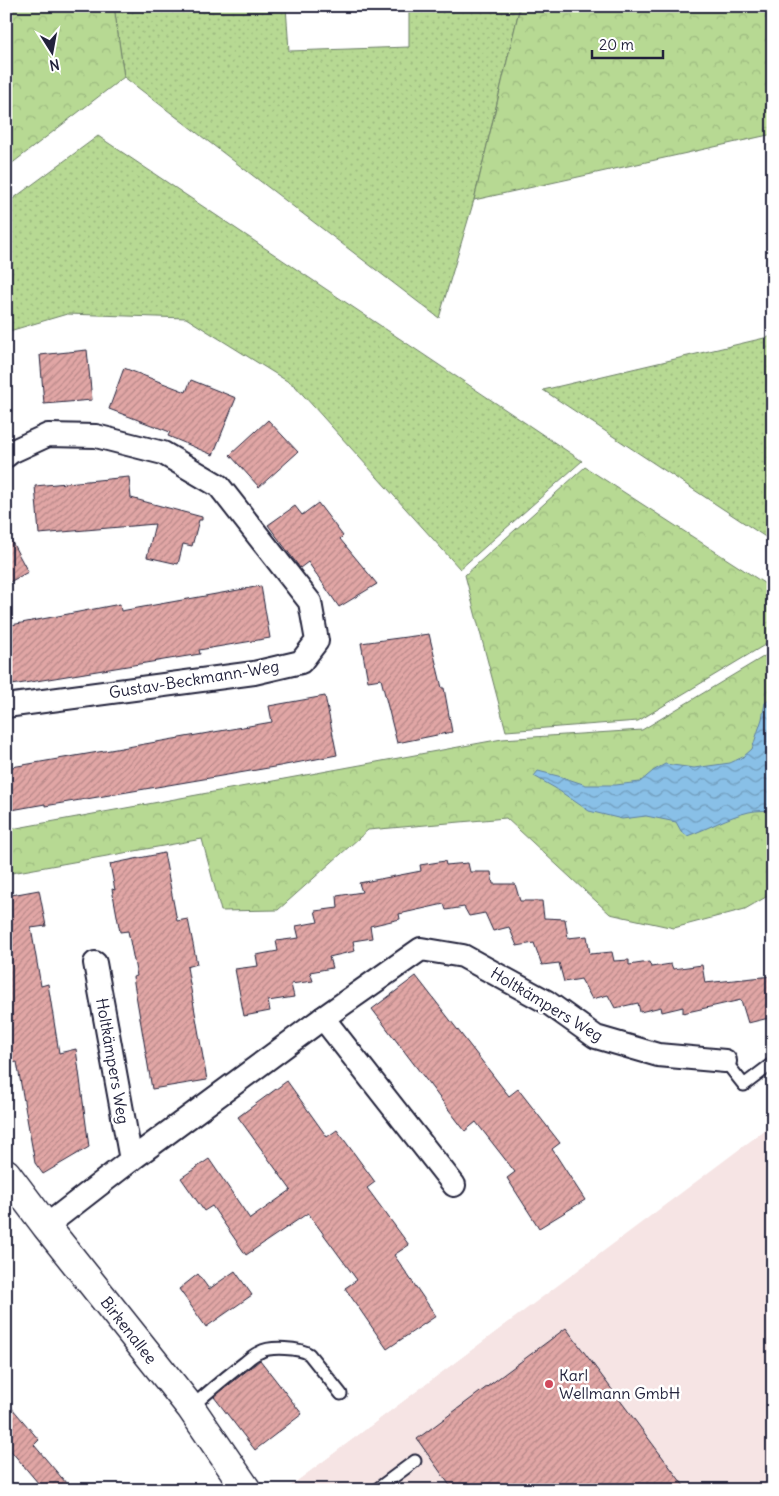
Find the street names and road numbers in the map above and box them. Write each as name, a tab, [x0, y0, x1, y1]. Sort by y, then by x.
street label: Gustav-Beckmann-Weg	[107, 656, 281, 702]
street label: Holtkämpers Weg	[487, 963, 607, 1045]
street label: Holtkämpers Weg	[92, 996, 134, 1126]
street label: Birkenallee	[96, 1292, 162, 1368]

